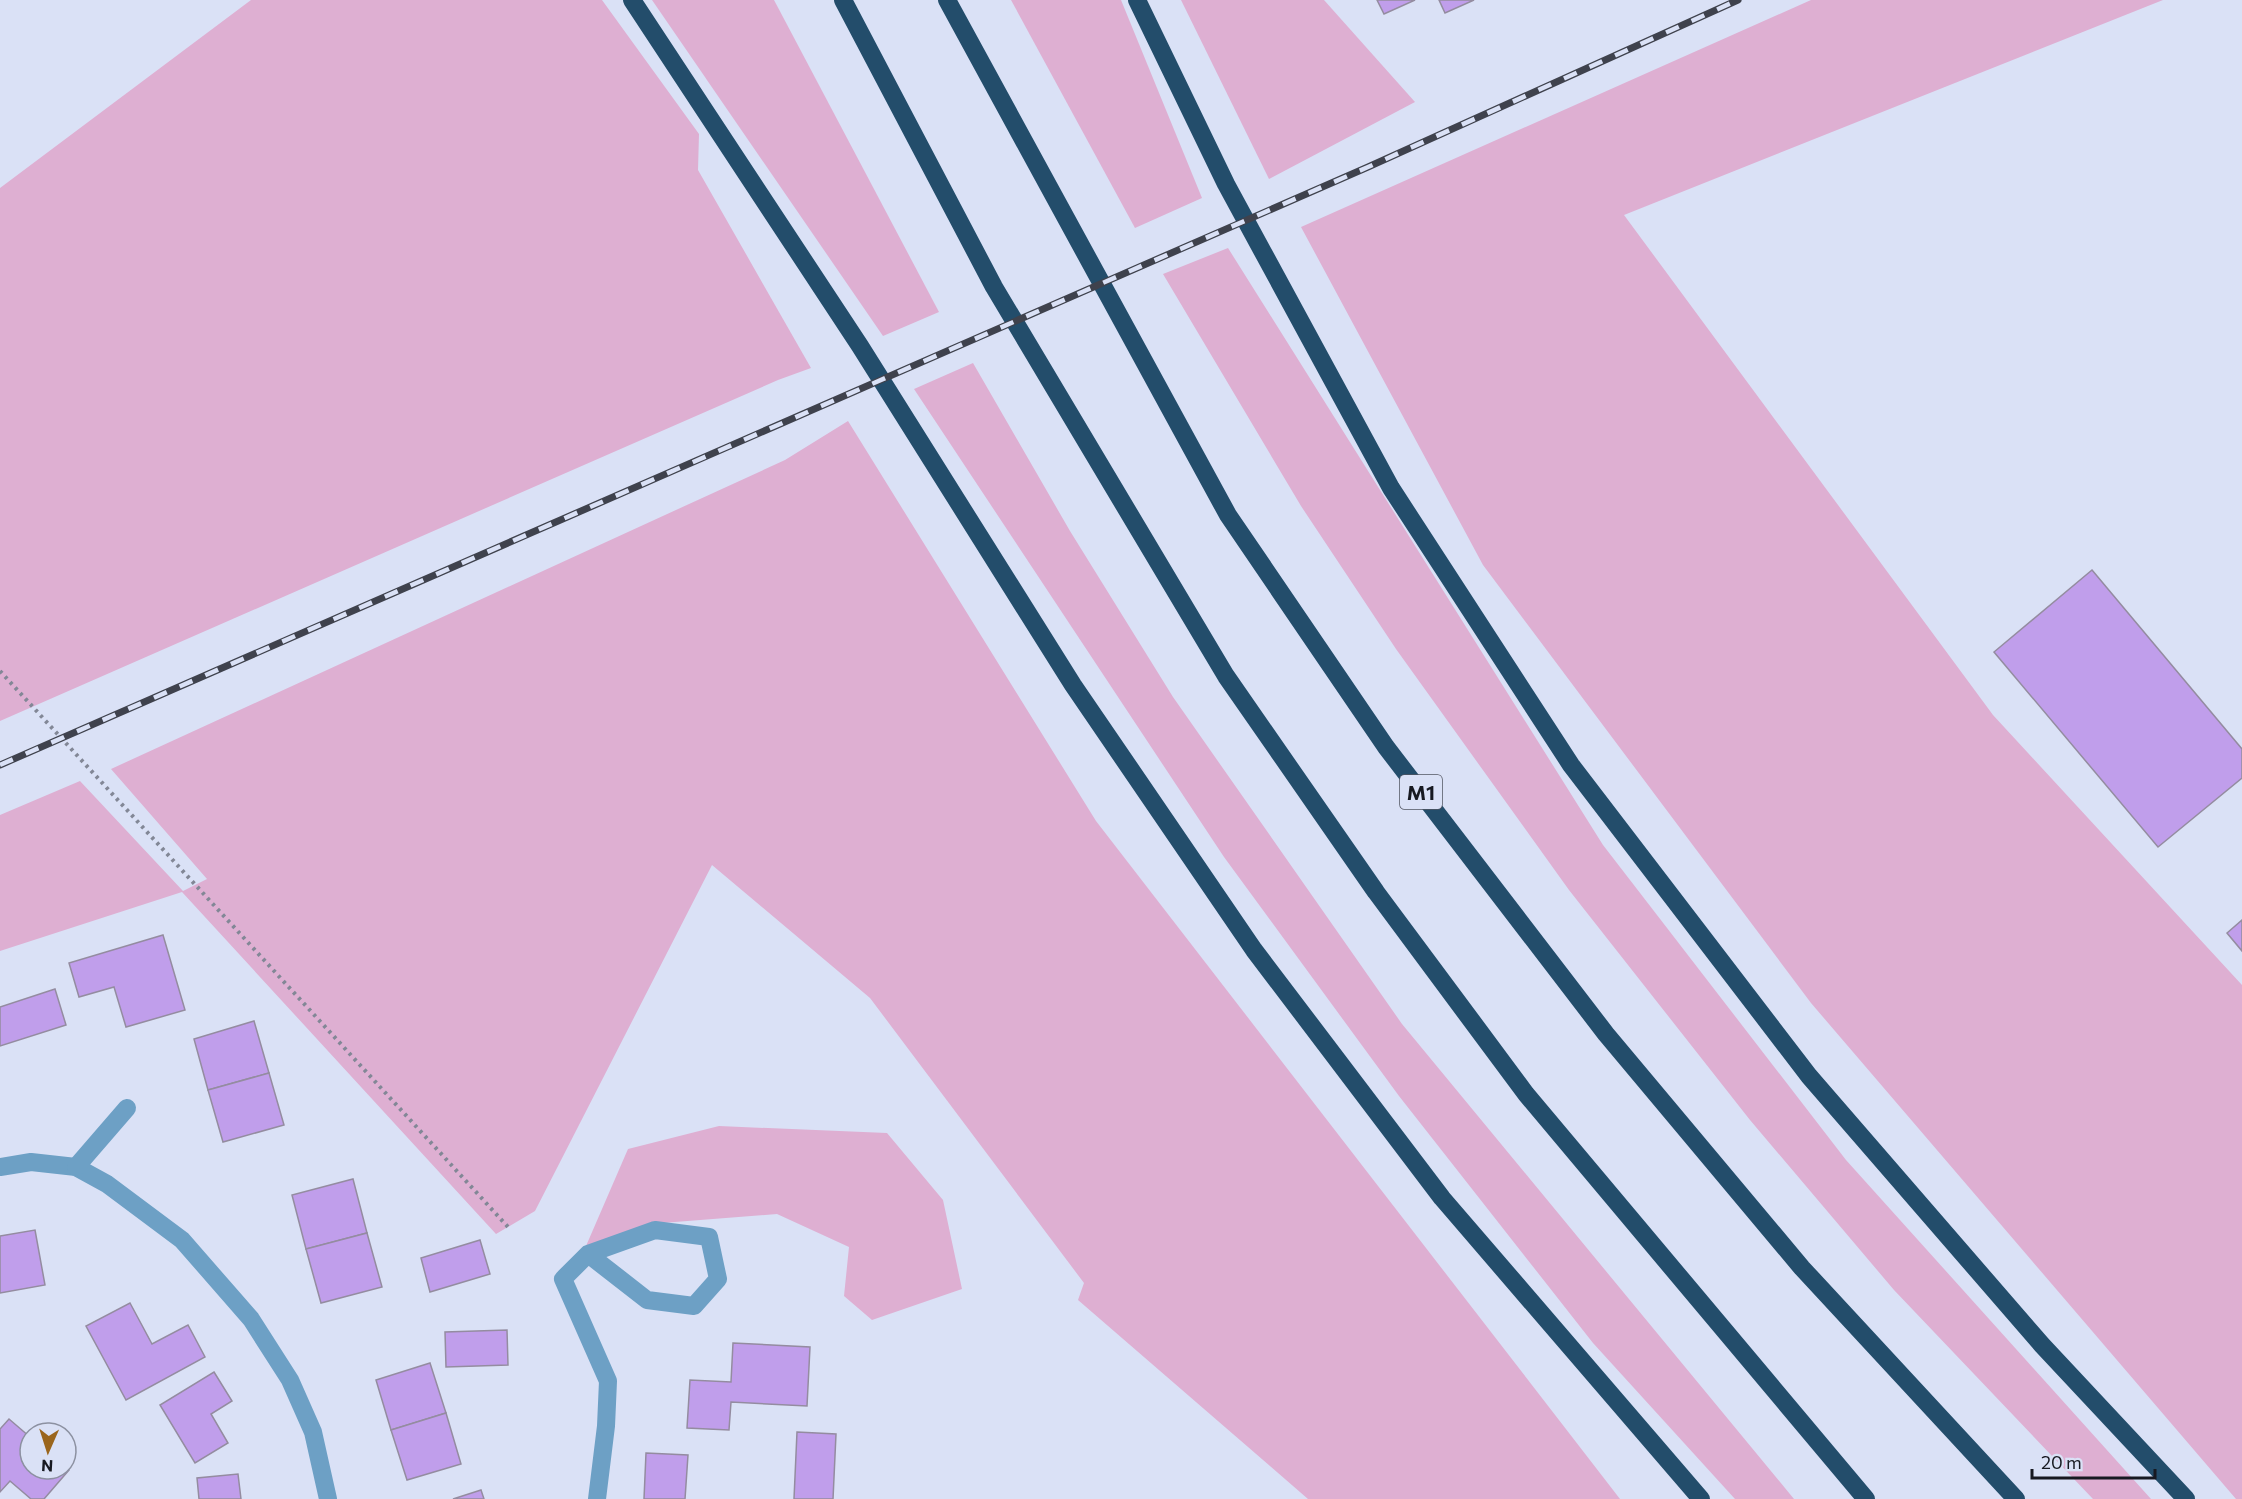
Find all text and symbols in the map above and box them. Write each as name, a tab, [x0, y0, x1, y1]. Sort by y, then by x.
road number: M1	[1400, 775, 1442, 809]
north arrow	[18, 1421, 78, 1481]
scale bar	[2032, 1442, 2155, 1480]
text: 20 m	[2041, 1451, 2082, 1473]
text: N	[41, 1457, 54, 1476]

